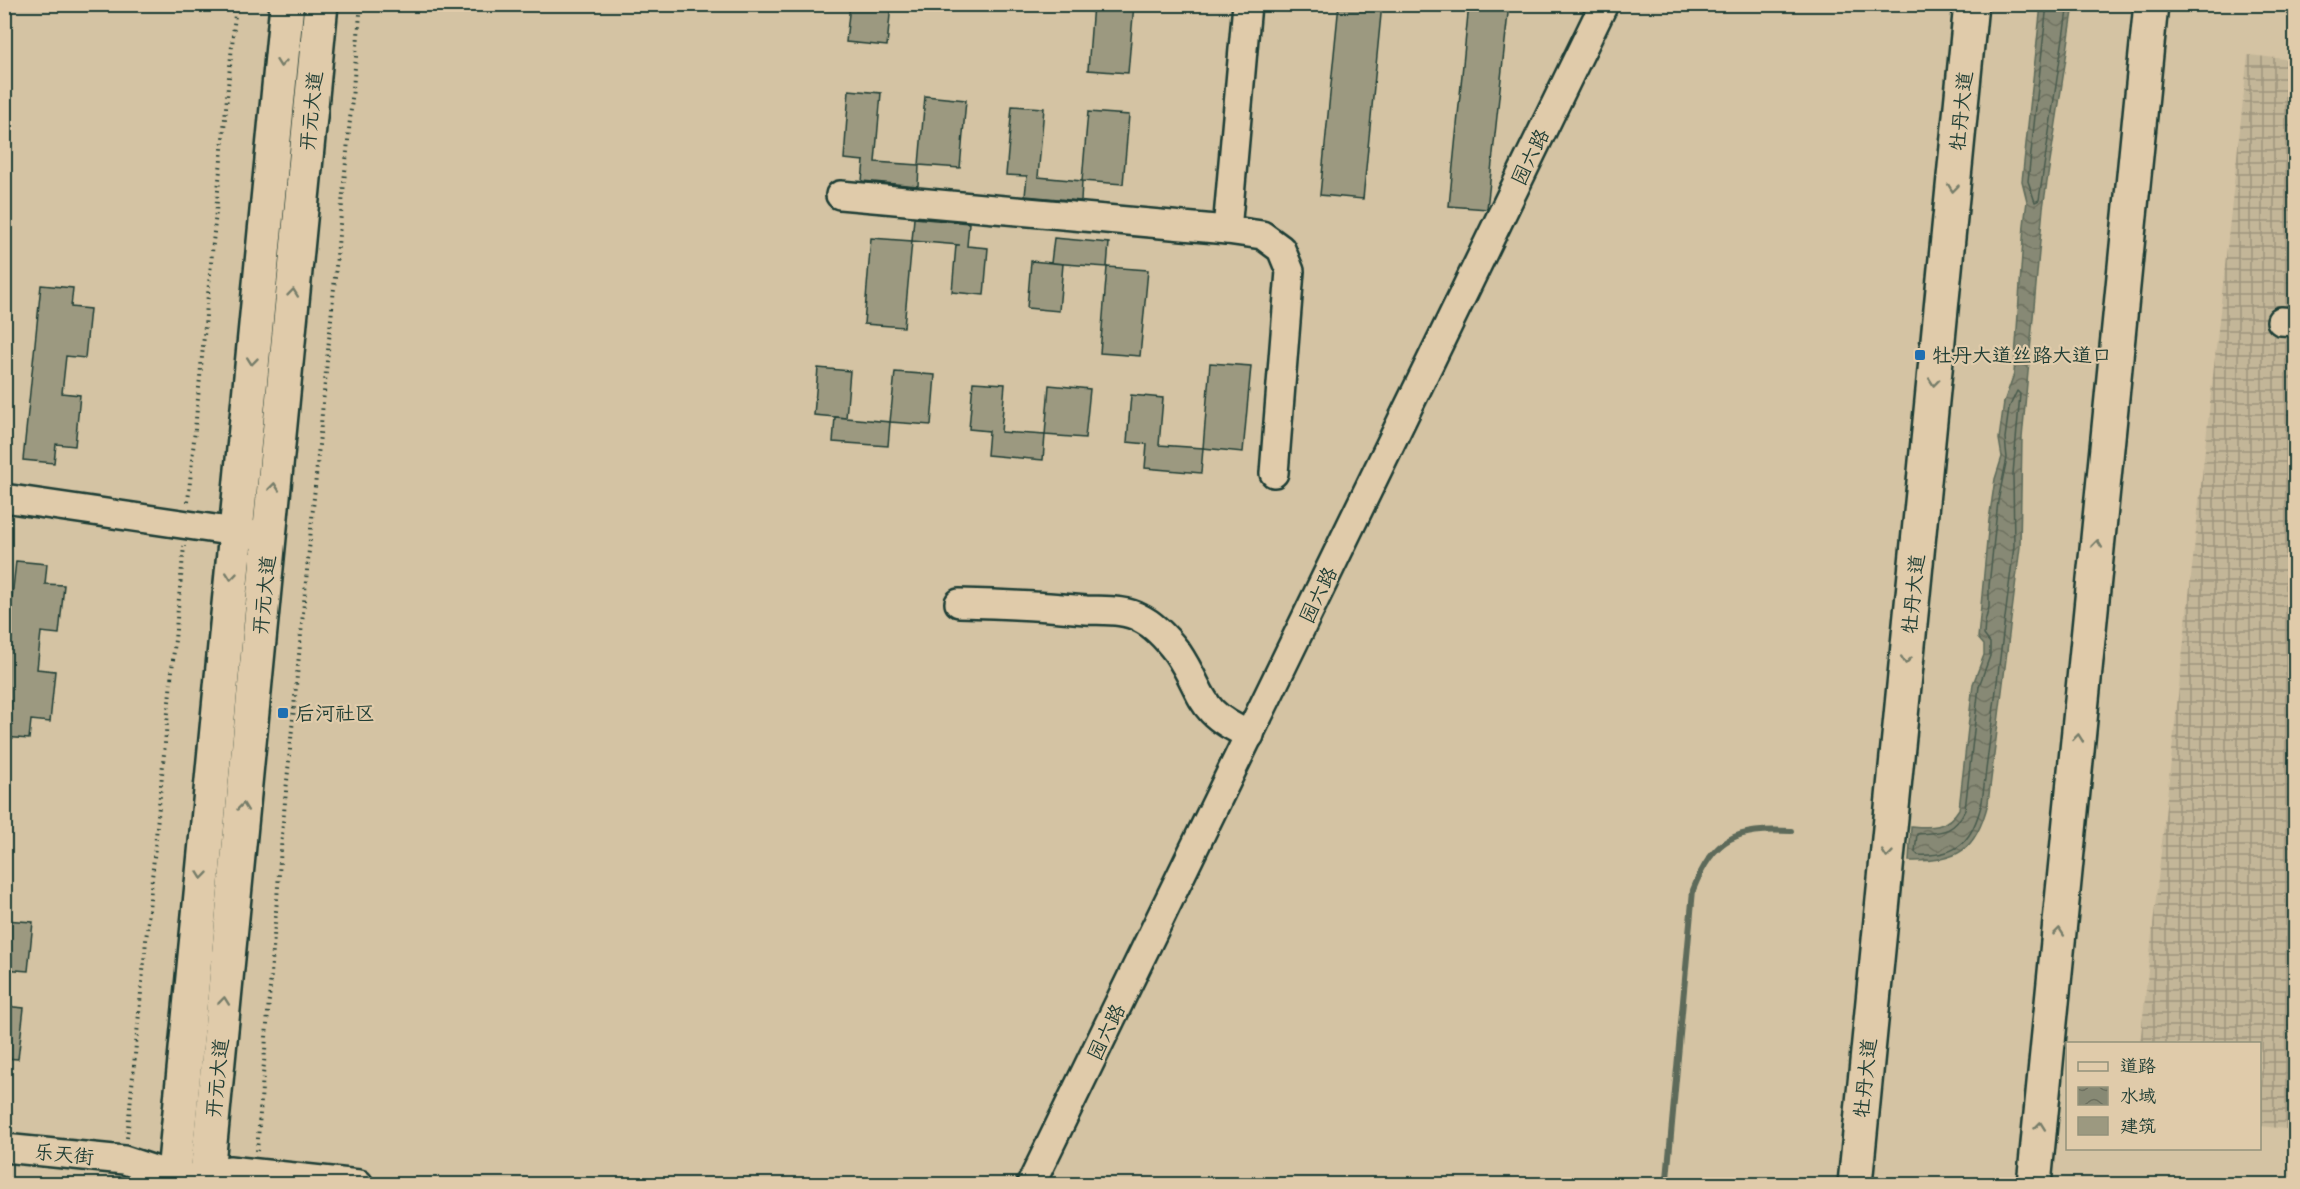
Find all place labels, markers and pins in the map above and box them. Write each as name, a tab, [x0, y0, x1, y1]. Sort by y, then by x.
place label: 牡丹大道丝路大道口	[1932, 343, 2112, 367]
marker: 牡丹大道丝路大道口	[1913, 348, 1927, 362]
place label: 后河社区	[295, 701, 375, 725]
marker: 后河社区	[276, 706, 290, 720]

